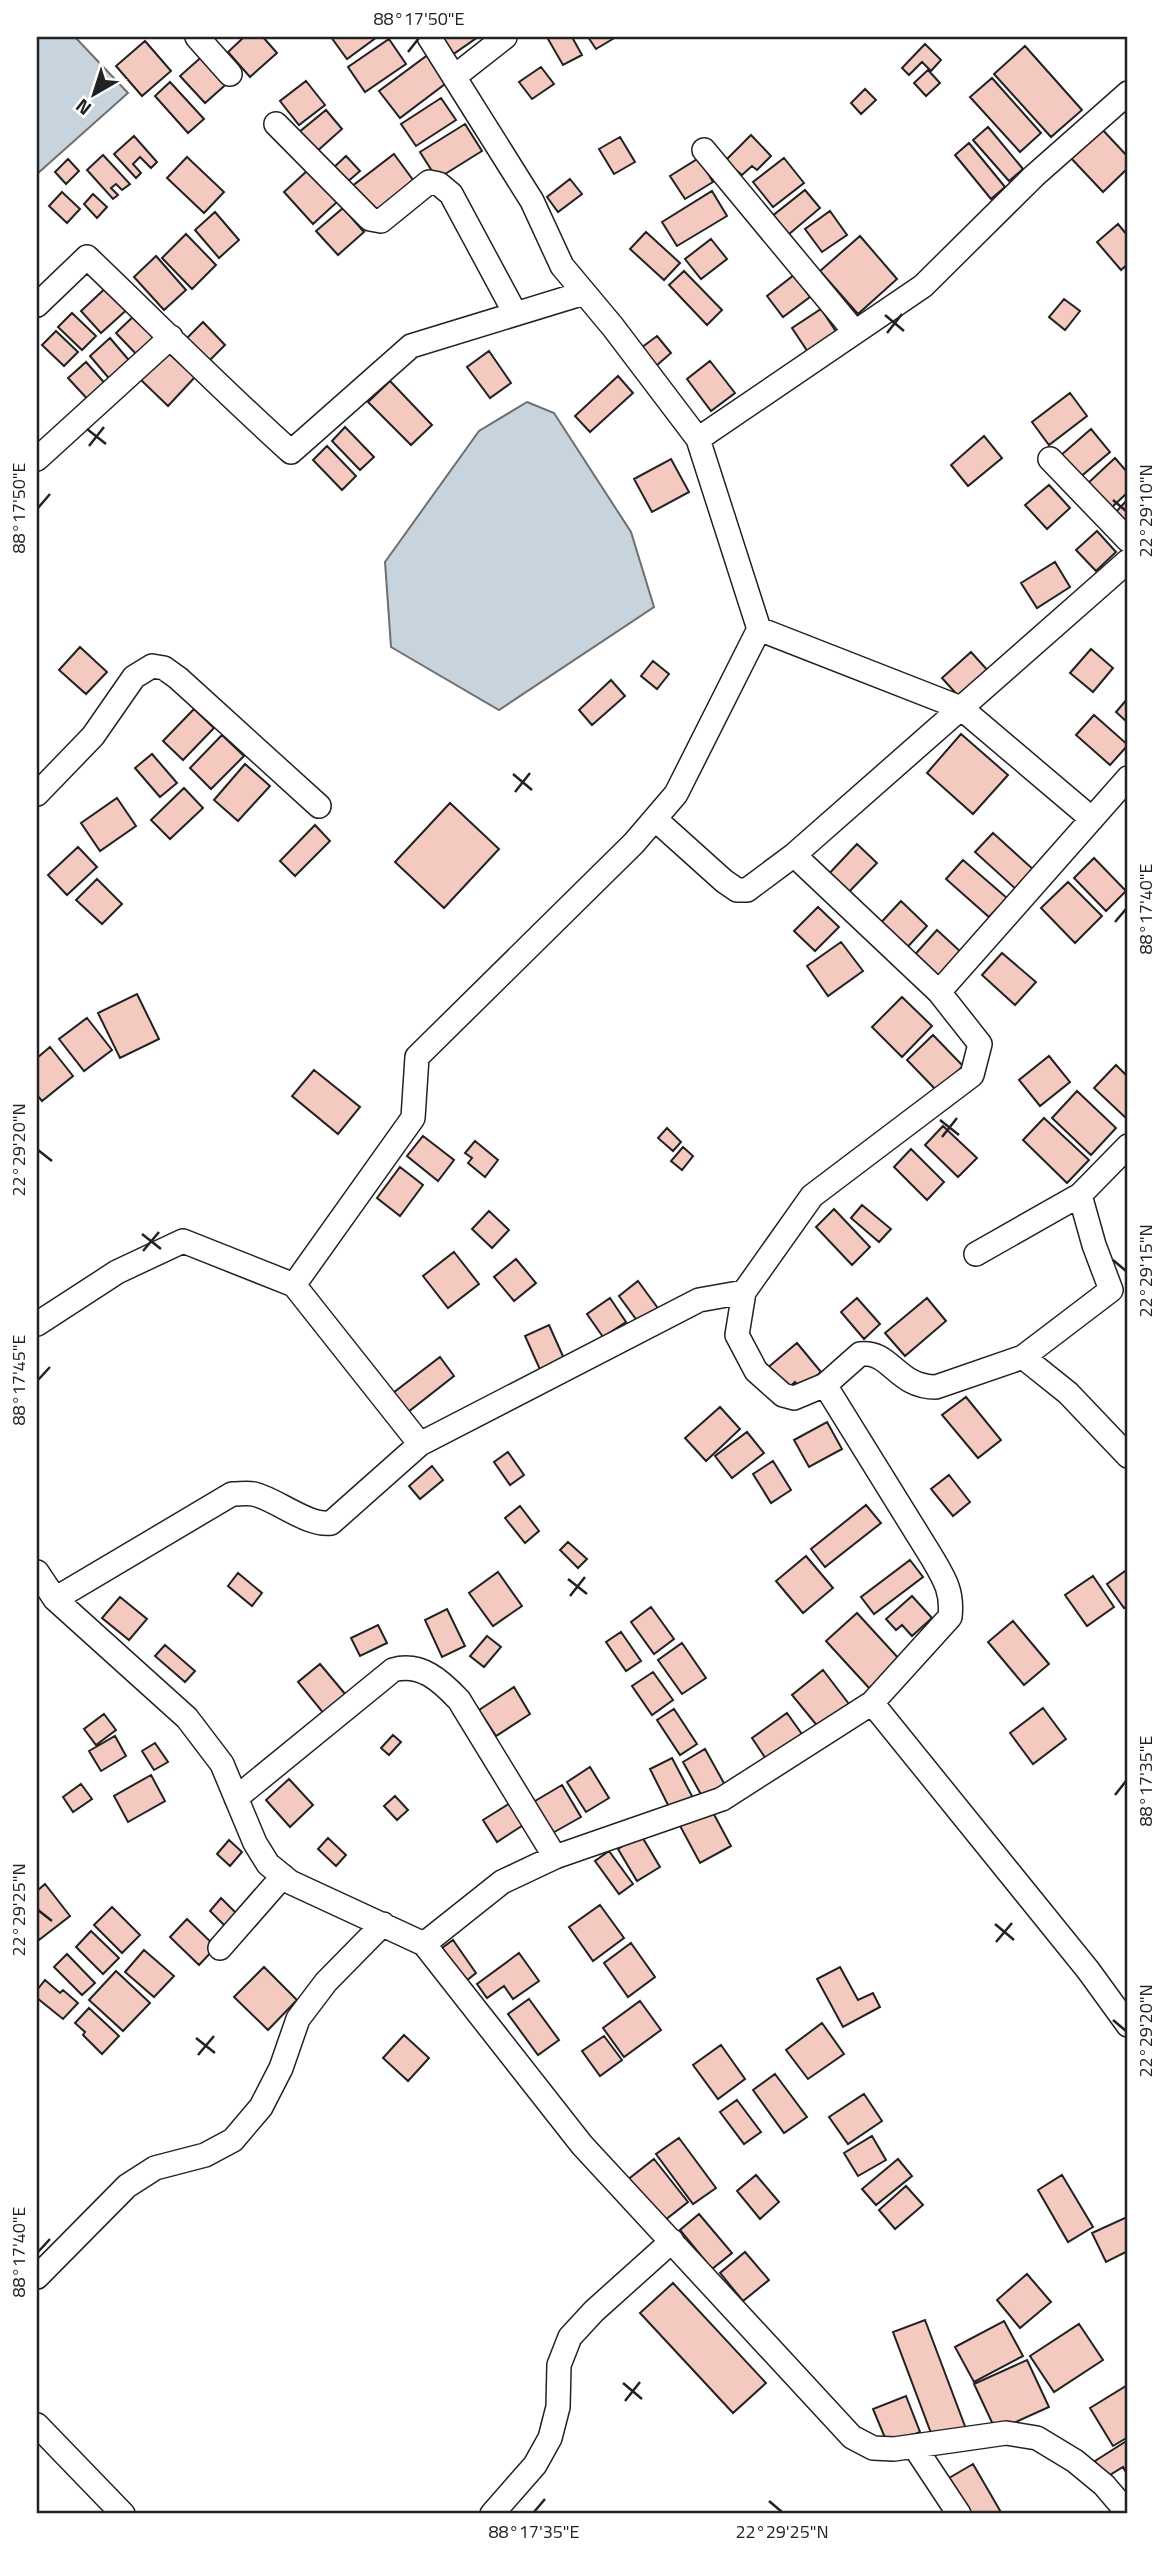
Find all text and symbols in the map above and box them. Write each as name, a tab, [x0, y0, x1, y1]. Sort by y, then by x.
text: 88°17'50"E	[374, 5, 465, 32]
north arrow	[60, 60, 130, 130]
text: N	[69, 92, 97, 123]
text: 88°17'50"E	[5, 462, 32, 553]
text: 22°29'10"N	[1132, 464, 1159, 558]
text: 88°17'40"E	[1132, 863, 1159, 954]
text: 22°29'20"N	[5, 1103, 32, 1197]
text: 22°29'15"N	[1132, 1224, 1159, 1318]
text: 88°17'45"E	[5, 1334, 32, 1425]
text: 88°17'35"E	[1132, 1735, 1159, 1826]
text: 22°29'25"N	[5, 1863, 32, 1957]
text: 22°29'20"N	[1132, 1984, 1159, 2078]
text: 88°17'40"E	[5, 2206, 32, 2297]
text: 88°17'35"E	[489, 2518, 580, 2545]
text: 22°29'25"N	[735, 2518, 829, 2545]

